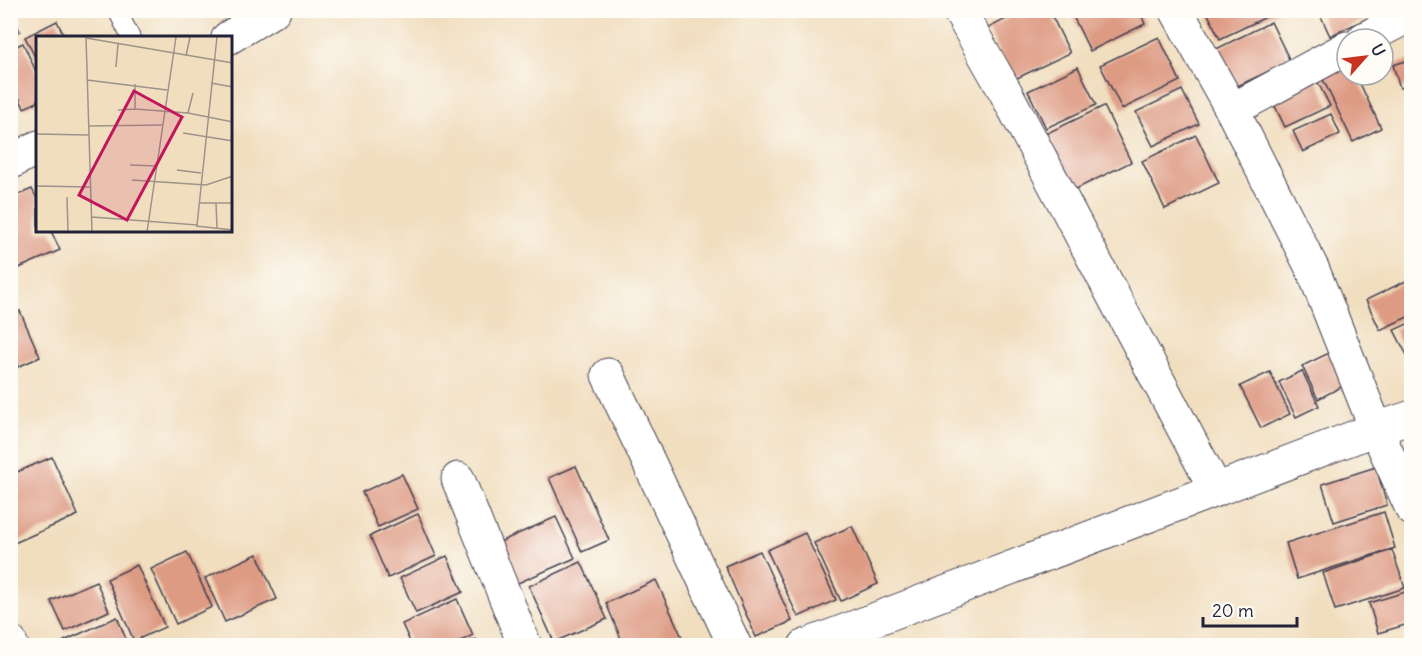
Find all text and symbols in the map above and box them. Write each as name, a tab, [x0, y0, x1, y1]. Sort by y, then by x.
north arrow	[1335, 27, 1395, 87]
inset map	[36, 36, 232, 232]
text: U	[1367, 40, 1390, 59]
scale bar	[1203, 590, 1298, 628]
text: 20 m	[1212, 599, 1254, 622]

